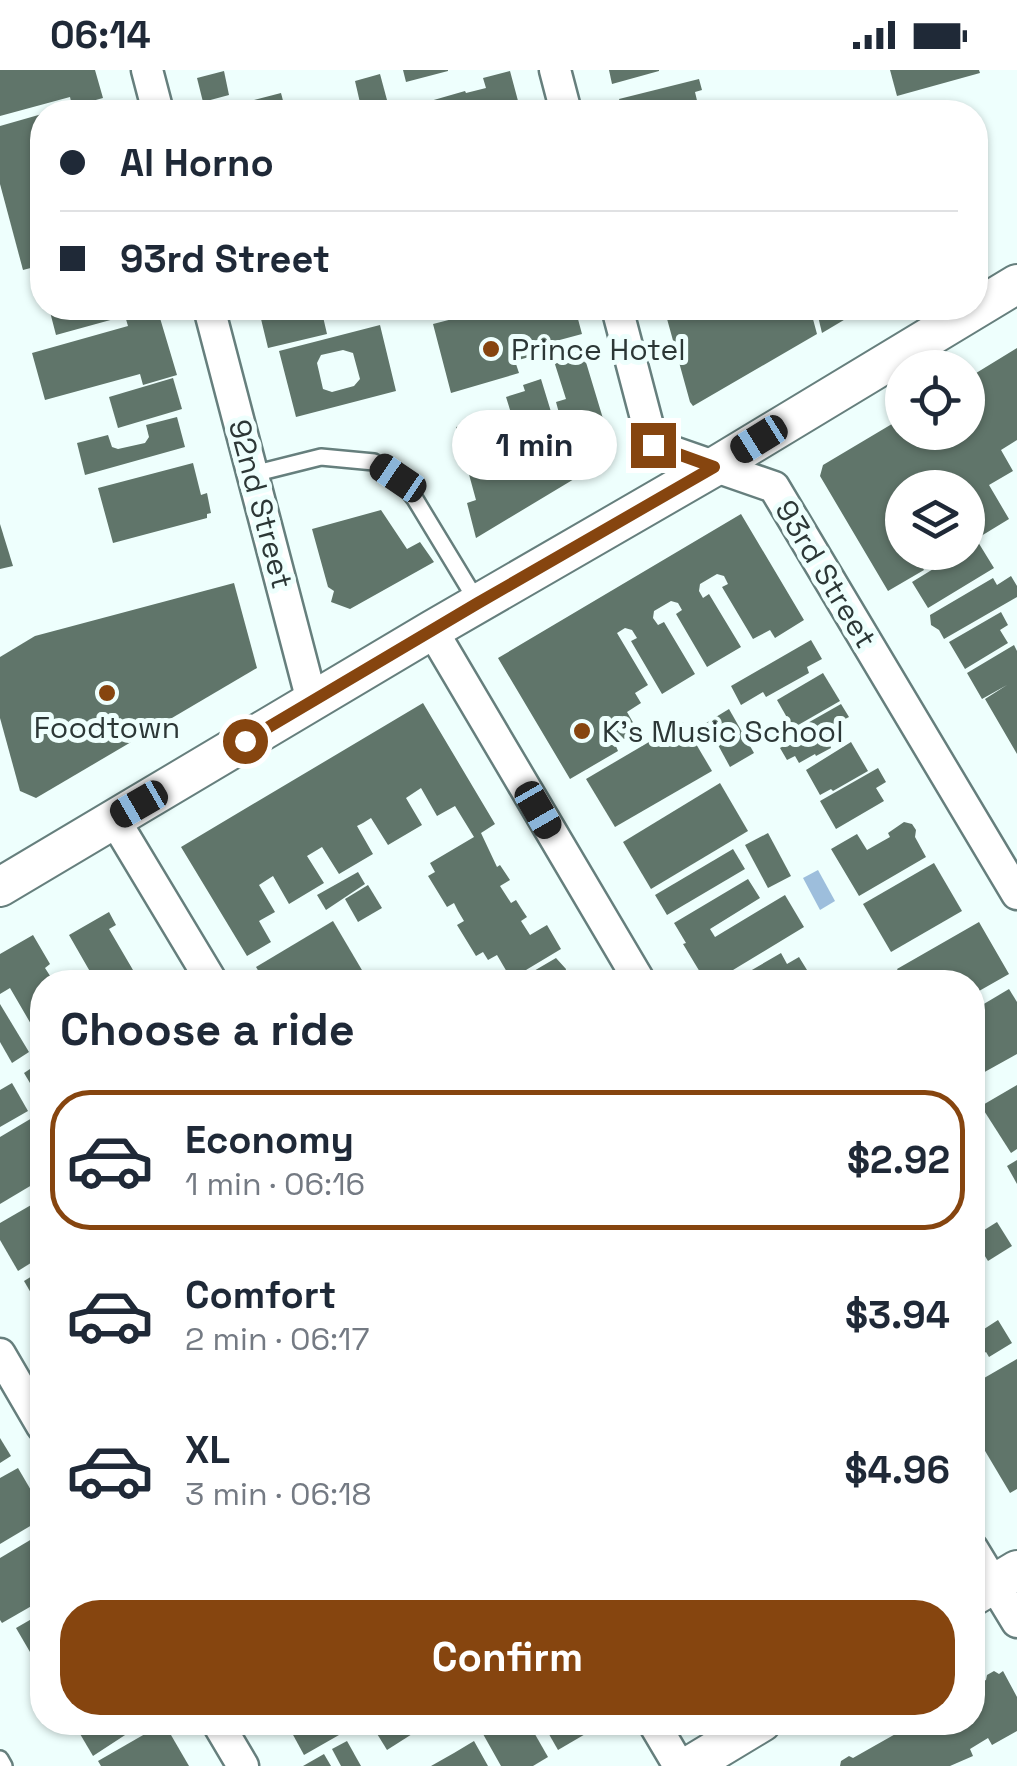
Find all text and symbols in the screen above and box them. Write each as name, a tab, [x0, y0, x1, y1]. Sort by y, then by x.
text: 06:14	[50, 11, 151, 59]
text: Al Horno	[120, 139, 274, 187]
text: 93rd Street	[120, 235, 330, 283]
place label: Prince Hotel	[511, 330, 686, 369]
marker: Prince Hotel	[480, 338, 502, 360]
map controls	[885, 350, 985, 570]
button: locate	[885, 350, 985, 450]
callout: 1 min	[453, 410, 618, 480]
car	[726, 410, 792, 468]
street label: 92nd Street	[220, 415, 302, 593]
route end	[631, 423, 676, 468]
text: 1 min	[495, 425, 574, 465]
car	[365, 449, 431, 507]
button: layers	[885, 470, 985, 570]
street label: 93rd Street	[767, 493, 885, 655]
marker: Foodtown	[96, 682, 118, 704]
place label: Foodtown	[34, 708, 180, 747]
place label: K's Music School	[602, 712, 844, 751]
route start	[223, 719, 268, 764]
marker: K's Music School	[571, 720, 593, 742]
car	[106, 776, 172, 832]
car	[510, 777, 566, 843]
text: Choose a ride	[60, 1001, 355, 1058]
icon: car	[65, 1115, 155, 1205]
text: Economy	[185, 1116, 354, 1164]
text: $2.92	[847, 1136, 950, 1184]
text: 1 min · 06:16	[185, 1164, 365, 1204]
icon: car	[65, 1270, 155, 1360]
text: Comfort	[185, 1271, 336, 1319]
text: $3.94	[845, 1291, 950, 1339]
text: 2 min · 06:17	[185, 1319, 370, 1359]
icon: car	[65, 1425, 155, 1515]
text: XL	[185, 1426, 230, 1474]
text: $4.96	[845, 1446, 950, 1494]
text: 3 min · 06:18	[185, 1474, 371, 1514]
button: Confirm	[60, 1600, 955, 1715]

